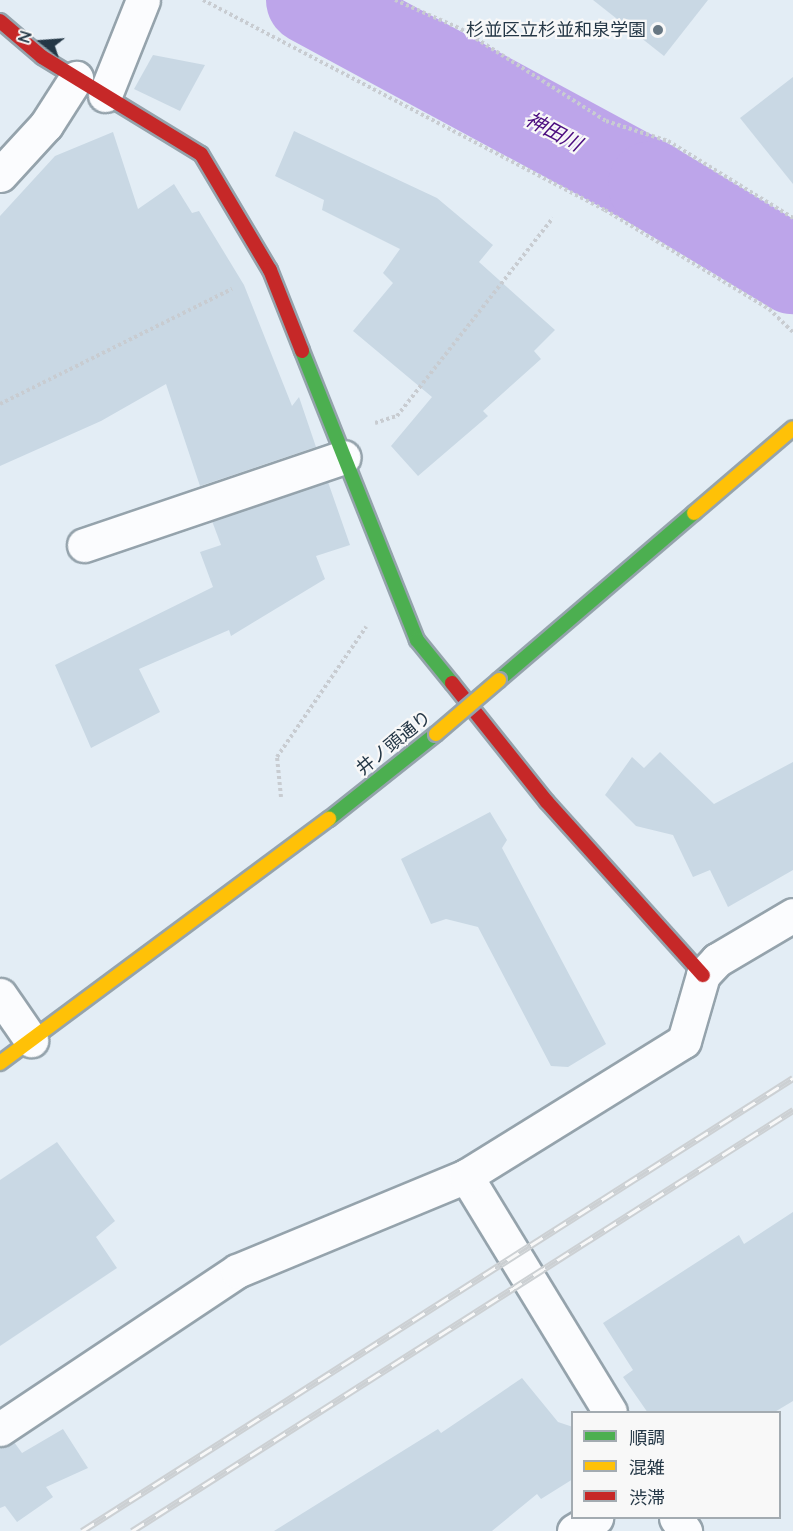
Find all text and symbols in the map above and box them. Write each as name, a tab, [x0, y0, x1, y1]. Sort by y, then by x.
north arrow	[12, 12, 72, 72]
place label: 杉並区立杉並和泉学園	[466, 19, 646, 41]
marker: 杉並区立杉並和泉学園	[651, 23, 665, 37]
text: N	[14, 28, 36, 45]
water label: 神田川	[522, 106, 586, 156]
street label: 井ノ頭通り	[352, 706, 436, 780]
legend	[571, 1411, 781, 1519]
text: 順調	[629, 1426, 665, 1449]
text: 混雑	[629, 1456, 665, 1479]
text: 渋滞	[629, 1486, 665, 1509]

